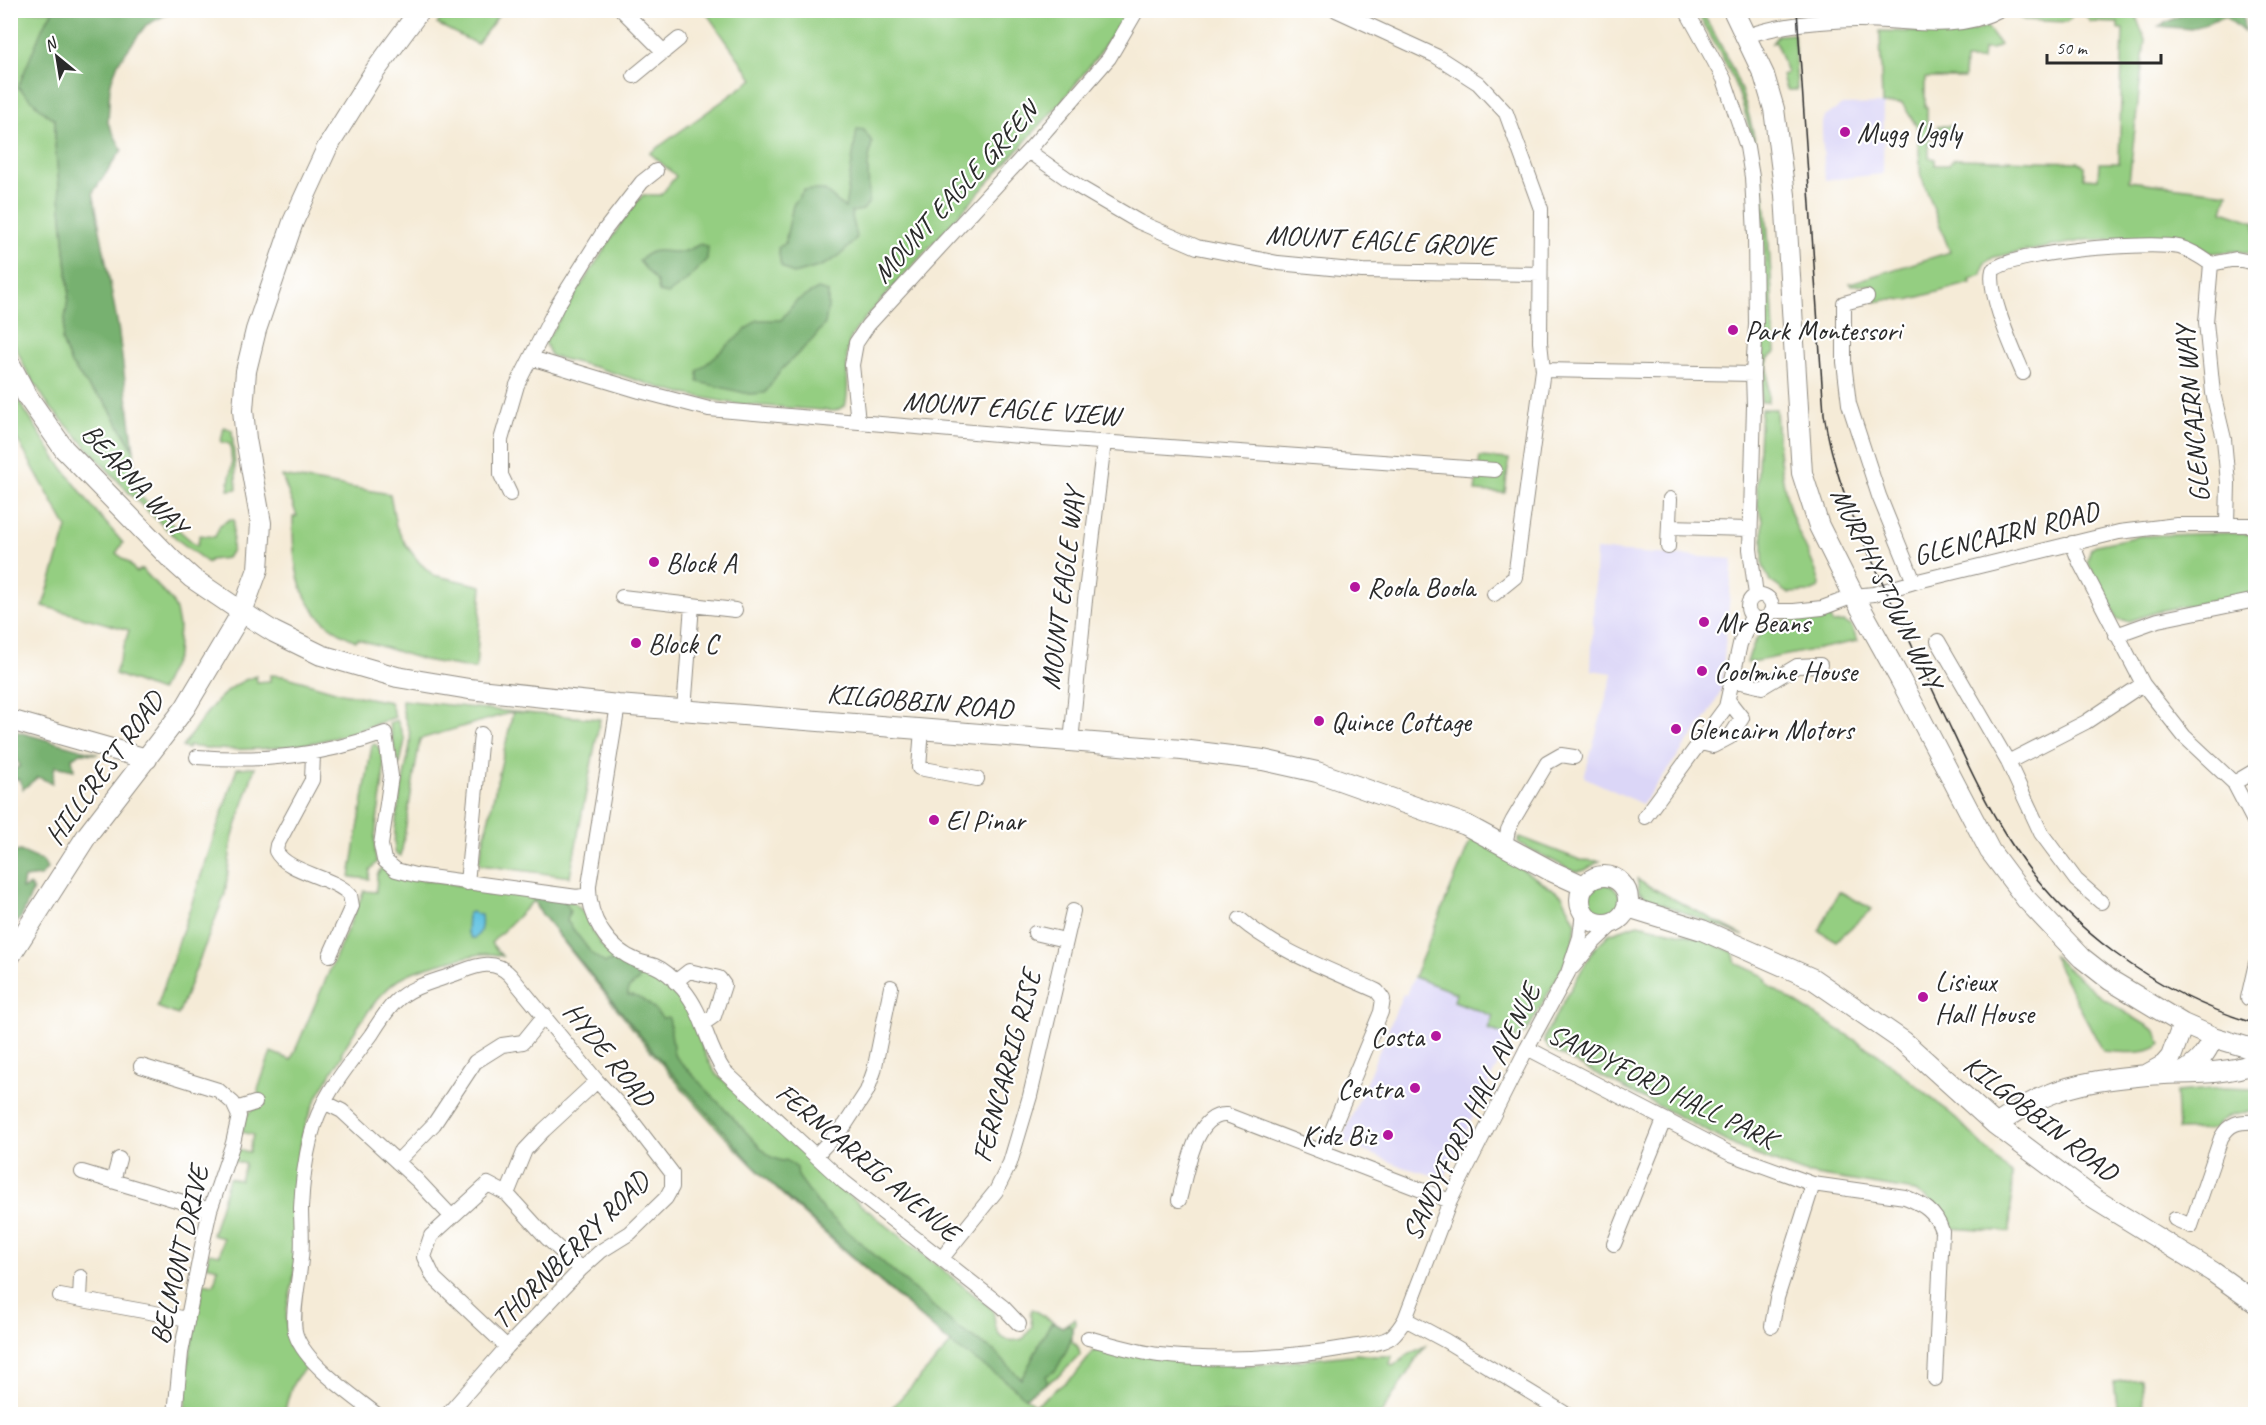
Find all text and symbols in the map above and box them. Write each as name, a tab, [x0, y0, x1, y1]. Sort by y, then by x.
north arrow	[27, 27, 87, 87]
scale bar	[2047, 27, 2161, 65]
text: N	[41, 32, 62, 56]
text: 50 m	[2056, 37, 2089, 59]
street label: MOUNT EAGLE GREEN	[864, 91, 1048, 290]
place label: Mugg Uggly	[1857, 115, 1964, 150]
marker: Mugg Uggly	[1838, 125, 1852, 139]
street label: MOUNT EAGLE GROVE	[1265, 217, 1498, 264]
place label: Park Montessori	[1745, 313, 1905, 348]
street label: GLENCAIRN WAY	[2166, 320, 2217, 504]
marker: Park Montessori	[1726, 323, 1740, 337]
street label: MOUNT EAGLE VIEW	[902, 383, 1125, 433]
street label: BEARNA WAY	[74, 416, 198, 545]
street label: MOUNT EAGLE WAY	[1032, 481, 1092, 692]
street label: MURPHYSTOWN WAY	[1823, 482, 1953, 698]
street label: GLENCAIRN ROAD	[1910, 493, 2104, 573]
place label: Block A	[666, 545, 738, 580]
marker: Block A	[647, 555, 661, 569]
place label: Roola Boola	[1367, 570, 1477, 605]
marker: Roola Boola	[1348, 580, 1362, 594]
place label: Mr Beans	[1716, 605, 1812, 640]
marker: Mr Beans	[1697, 615, 1711, 629]
place label: Block C	[648, 626, 721, 661]
marker: Block C	[629, 636, 643, 650]
place label: Coolmine House	[1714, 654, 1859, 689]
marker: Coolmine House	[1695, 664, 1709, 678]
street label: KILGOBBIN ROAD	[826, 675, 1016, 727]
street label: HILLCREST ROAD	[37, 682, 173, 851]
place label: Quince Cottage	[1331, 704, 1473, 739]
place label: Glencairn Motors	[1688, 712, 1856, 747]
marker: Quince Cottage	[1312, 714, 1326, 728]
marker: Glencairn Motors	[1669, 722, 1683, 736]
place label: El Pinar	[946, 803, 1027, 838]
marker: El Pinar	[927, 813, 941, 827]
street label: FERNCARRIG RISE	[964, 963, 1049, 1166]
place label: Lisieux Hall House	[1935, 964, 2036, 1031]
street label: SANDYFORD HALL AVENUE	[1394, 975, 1550, 1246]
marker: Lisieux Hall House	[1916, 990, 1930, 1004]
street label: HYDE ROAD	[556, 994, 663, 1115]
street label: SANDYFORD HALL PARK	[1542, 1016, 1787, 1159]
place label: Costa	[1371, 1019, 1426, 1054]
marker: Costa	[1429, 1029, 1443, 1043]
street label: KILGOBBIN ROAD	[1957, 1047, 2127, 1190]
place label: Centra	[1338, 1071, 1405, 1106]
street label: FERNCARRIG AVENUE	[769, 1075, 969, 1251]
marker: Centra	[1408, 1081, 1422, 1095]
place label: Kidz Biz	[1302, 1118, 1378, 1153]
marker: Kidz Biz	[1381, 1128, 1395, 1142]
street label: BELMONT DRIVE	[142, 1160, 217, 1347]
street label: THORNBERRY ROAD	[484, 1162, 658, 1336]

